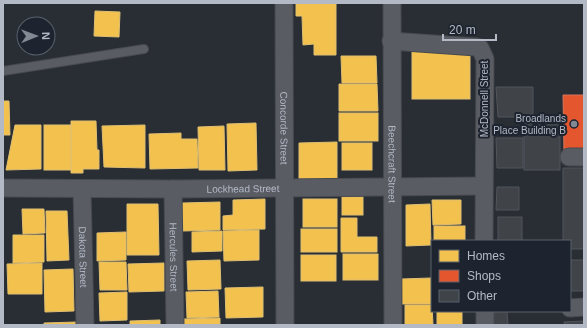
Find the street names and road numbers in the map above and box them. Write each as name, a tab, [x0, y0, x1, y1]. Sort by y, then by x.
street label: McDonnell Street	[479, 60, 490, 137]
street label: Concorde Street	[279, 92, 290, 165]
street label: Beechcraft Street	[387, 125, 398, 203]
street label: Lockhead Street	[207, 182, 280, 194]
street label: Hercules Street	[168, 222, 180, 292]
street label: Dakota Street	[77, 226, 90, 288]

